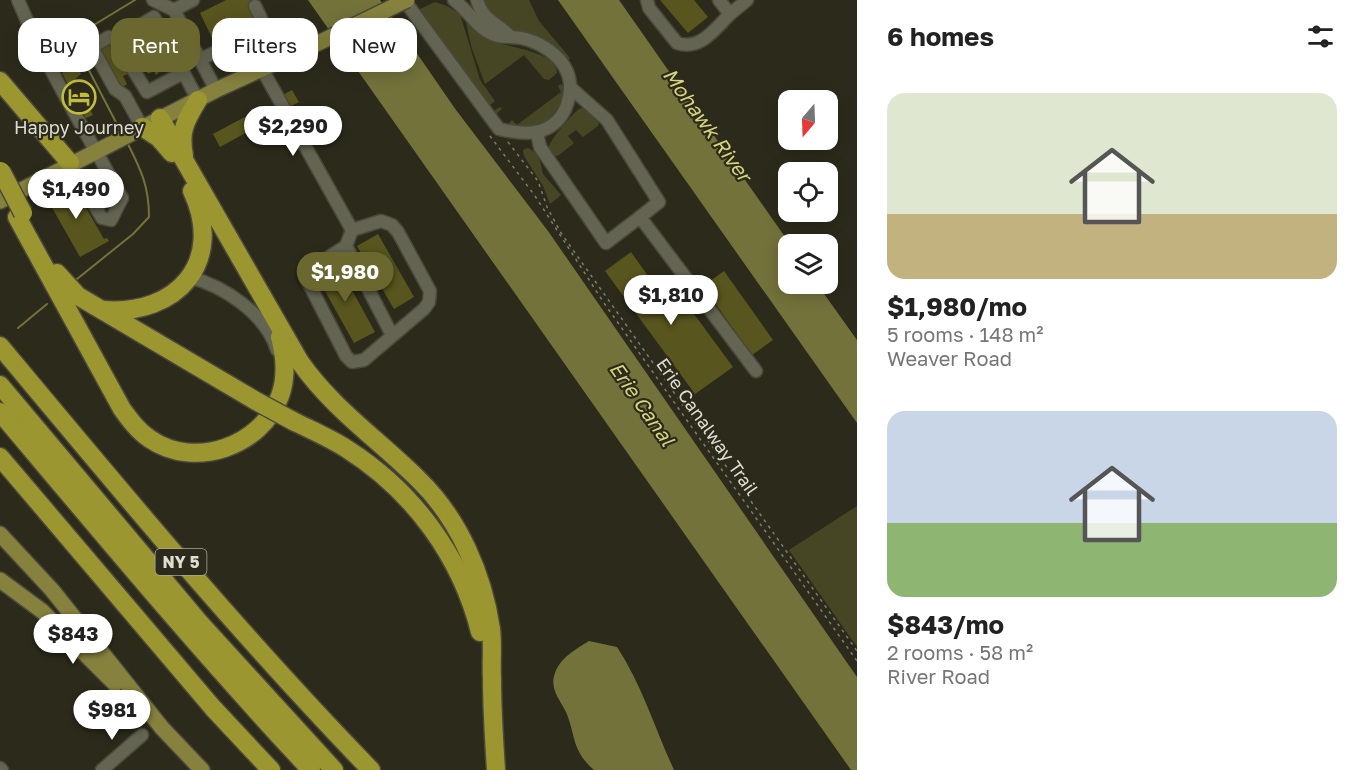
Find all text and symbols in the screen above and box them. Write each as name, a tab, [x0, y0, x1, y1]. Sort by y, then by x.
chip: Buy	[18, 18, 99, 72]
chip: Rent	[111, 18, 200, 72]
chip: Filters	[212, 18, 318, 72]
chip: New	[330, 18, 417, 72]
icon: filters	[1304, 20, 1337, 53]
text: 6 homes	[887, 21, 994, 52]
water label: Mohawk River	[659, 63, 759, 188]
hotel icon: Happy Journey	[61, 79, 97, 115]
north arrow	[778, 90, 838, 150]
map controls	[778, 90, 838, 294]
pin: $2,290	[244, 106, 342, 157]
text: $2,290	[258, 113, 328, 137]
place label: Happy Journey	[14, 116, 144, 138]
icon: home	[1058, 132, 1166, 240]
button: locate	[778, 162, 838, 222]
pin: $1,490	[27, 169, 125, 220]
text: $1,490	[42, 176, 110, 200]
button: layers	[778, 234, 838, 294]
pin: $1,980	[296, 252, 394, 303]
text: $1,980	[311, 259, 379, 283]
pin: $1,810	[622, 275, 720, 326]
text: $1,810	[638, 282, 704, 306]
text: $1,980/mo	[887, 291, 1027, 322]
text: 5 rooms · 148 m²	[887, 322, 1044, 346]
text: Weaver Road	[887, 346, 1012, 370]
street label: Erie Canalway Trail	[652, 353, 764, 500]
water label: Erie Canal	[605, 357, 681, 450]
icon: home	[1058, 450, 1166, 558]
road number: NY 5	[156, 549, 207, 575]
text: $843/mo	[887, 609, 1004, 640]
pin: $843	[37, 614, 109, 665]
text: $843	[48, 621, 98, 645]
text: 2 rooms · 58 m²	[887, 640, 1033, 664]
text: River Road	[887, 664, 990, 688]
pin: $981	[76, 690, 148, 741]
text: $981	[87, 697, 137, 721]

